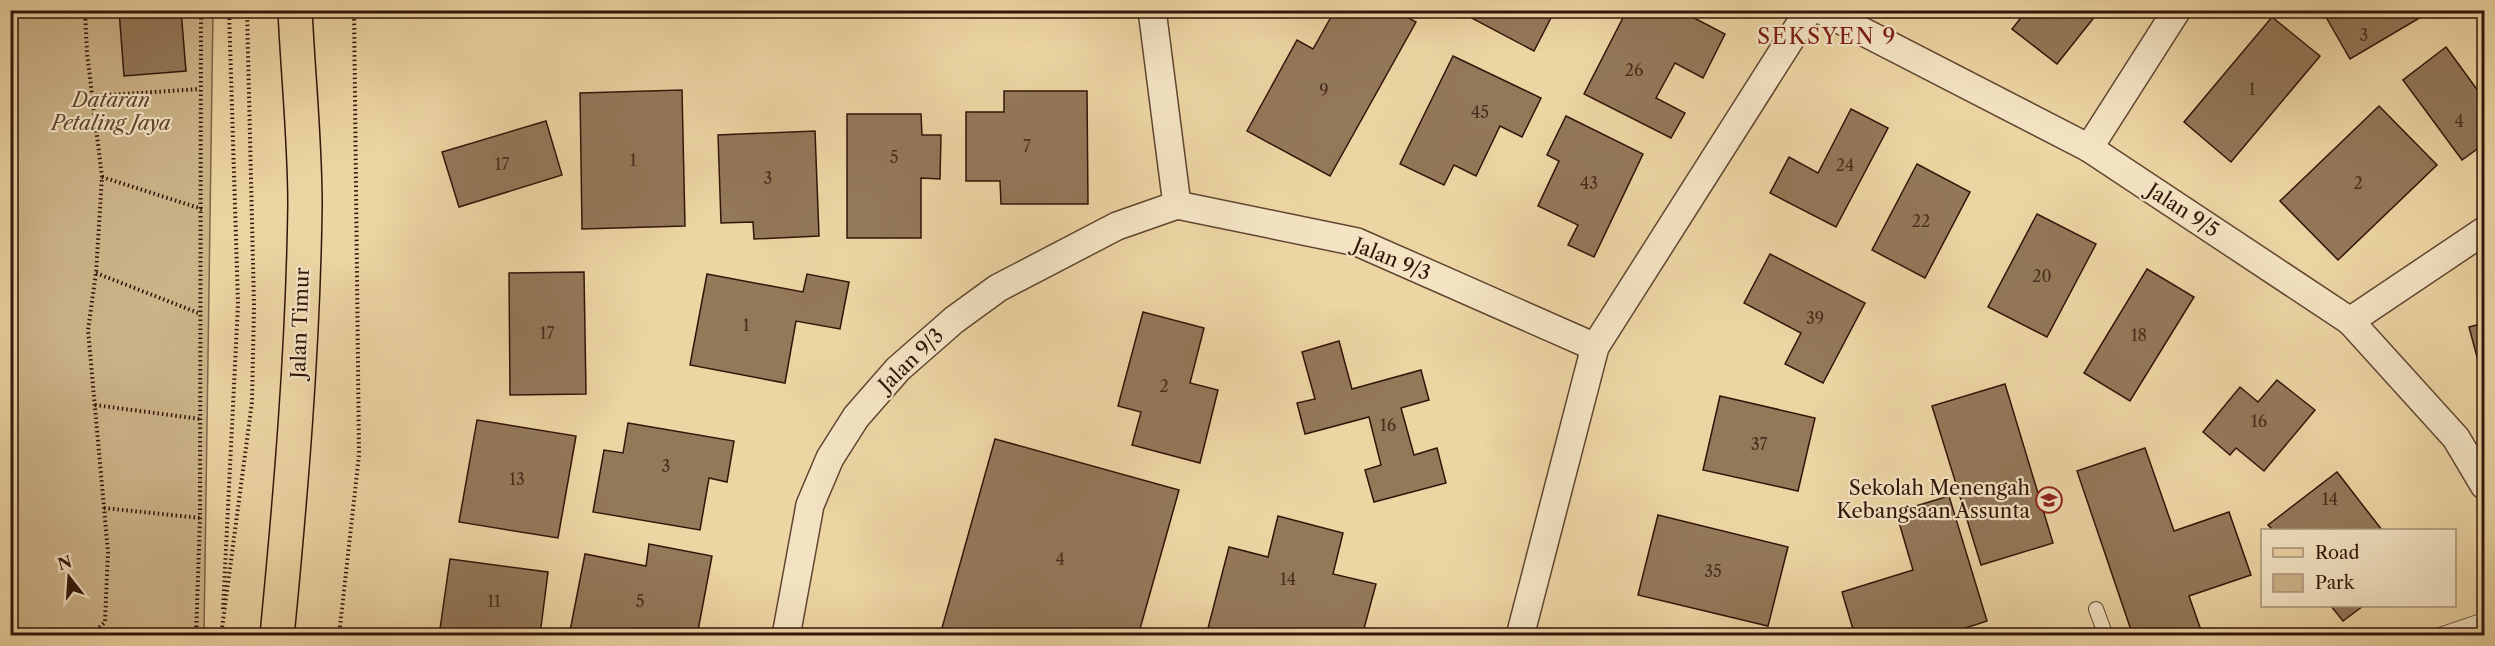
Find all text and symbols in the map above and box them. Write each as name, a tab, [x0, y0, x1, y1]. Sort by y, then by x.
district label: SEKSYEN 9	[1757, 23, 1897, 50]
house number: 3	[2360, 25, 2368, 45]
house number: 26	[1625, 60, 1643, 80]
house number: 1	[2249, 79, 2256, 99]
house number: 9	[1319, 80, 1329, 100]
park label: Dataran Petaling Jaya	[49, 88, 171, 135]
house number: 45	[1471, 102, 1489, 122]
house number: 4	[2454, 111, 2464, 131]
house number: 7	[1023, 136, 1031, 156]
house number: 5	[890, 147, 898, 167]
house number: 1	[630, 150, 637, 170]
house number: 17	[495, 154, 509, 174]
house number: 24	[1836, 155, 1854, 175]
house number: 3	[764, 168, 772, 188]
house number: 43	[1580, 173, 1598, 193]
house number: 2	[2353, 173, 2363, 193]
street label: Jalan 9/5	[2140, 176, 2223, 242]
house number: 22	[1912, 211, 1930, 231]
street label: Jalan 9/3	[1347, 232, 1434, 285]
street label: Jalan Timur	[286, 266, 314, 382]
house number: 20	[2032, 266, 2052, 286]
house number: 39	[1806, 308, 1824, 328]
house number: 1	[743, 315, 750, 335]
house number: 17	[540, 323, 554, 343]
street label: Jalan 9/3	[871, 323, 949, 399]
house number: 18	[2131, 325, 2147, 345]
house number: 2	[1159, 376, 1169, 396]
house number: 16	[2251, 411, 2267, 431]
house number: 16	[1380, 415, 1396, 435]
house number: 37	[1751, 434, 1767, 454]
house number: 3	[662, 456, 670, 476]
house number: 13	[509, 469, 525, 489]
place label: Sekolah Menengah Kebangsaan Assunta	[1837, 476, 2030, 523]
school or university icon: Sekolah Menengah Kebangsaan Assunta	[2034, 485, 2064, 515]
house number: 14	[2322, 489, 2338, 509]
legend	[2261, 529, 2456, 607]
text: Road	[2315, 542, 2360, 564]
north arrow	[39, 547, 99, 607]
house number: 4	[1055, 549, 1065, 569]
text: N	[55, 551, 74, 574]
house number: 35	[1704, 561, 1722, 581]
house number: 14	[1280, 569, 1296, 589]
text: Park	[2315, 572, 2356, 594]
house number: 11	[487, 591, 501, 611]
house number: 5	[636, 591, 644, 611]

